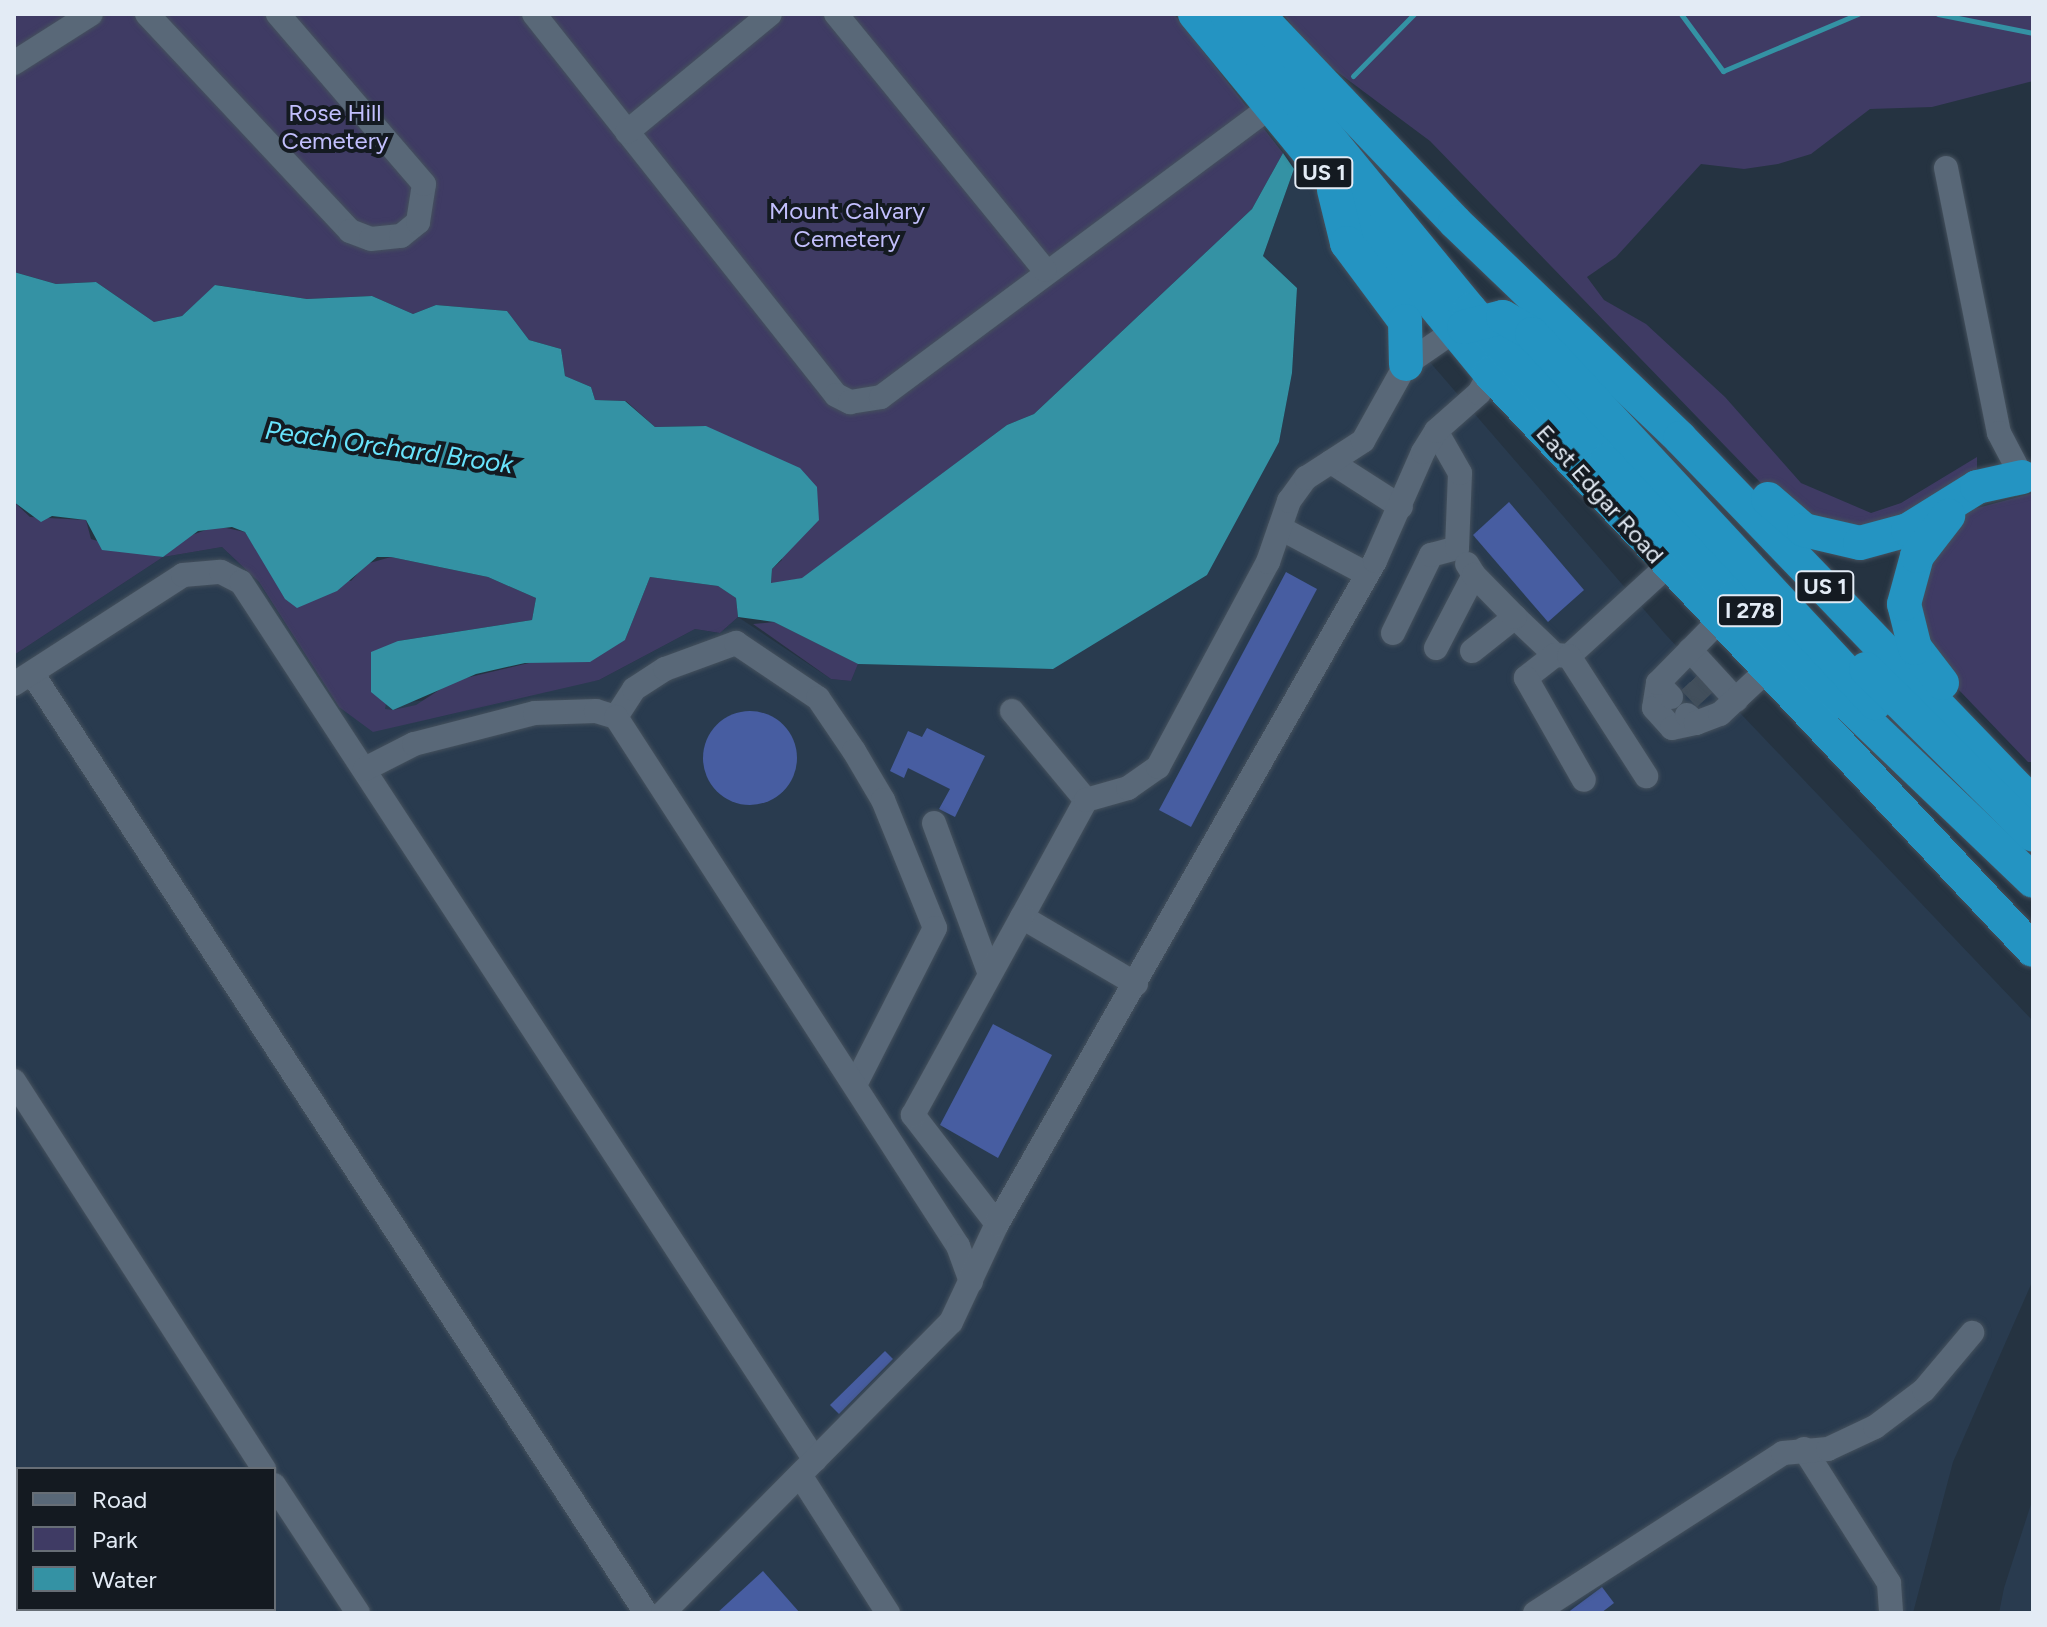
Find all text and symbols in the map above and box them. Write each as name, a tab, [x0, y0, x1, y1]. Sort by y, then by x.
park label: Rose Hill Cemetery	[282, 99, 388, 155]
road number: US 1	[1294, 155, 1354, 191]
park label: Mount Calvary Cemetery	[769, 197, 925, 253]
water label: Peach Orchard Brook	[263, 415, 515, 481]
street label: East Edgar Road	[1530, 419, 1670, 569]
road number: US 1	[1795, 569, 1855, 605]
road number: I 278	[1716, 593, 1784, 629]
legend	[16, 1467, 276, 1611]
text: Road	[92, 1485, 147, 1514]
text: Park	[92, 1525, 138, 1554]
text: Water	[92, 1565, 157, 1594]

